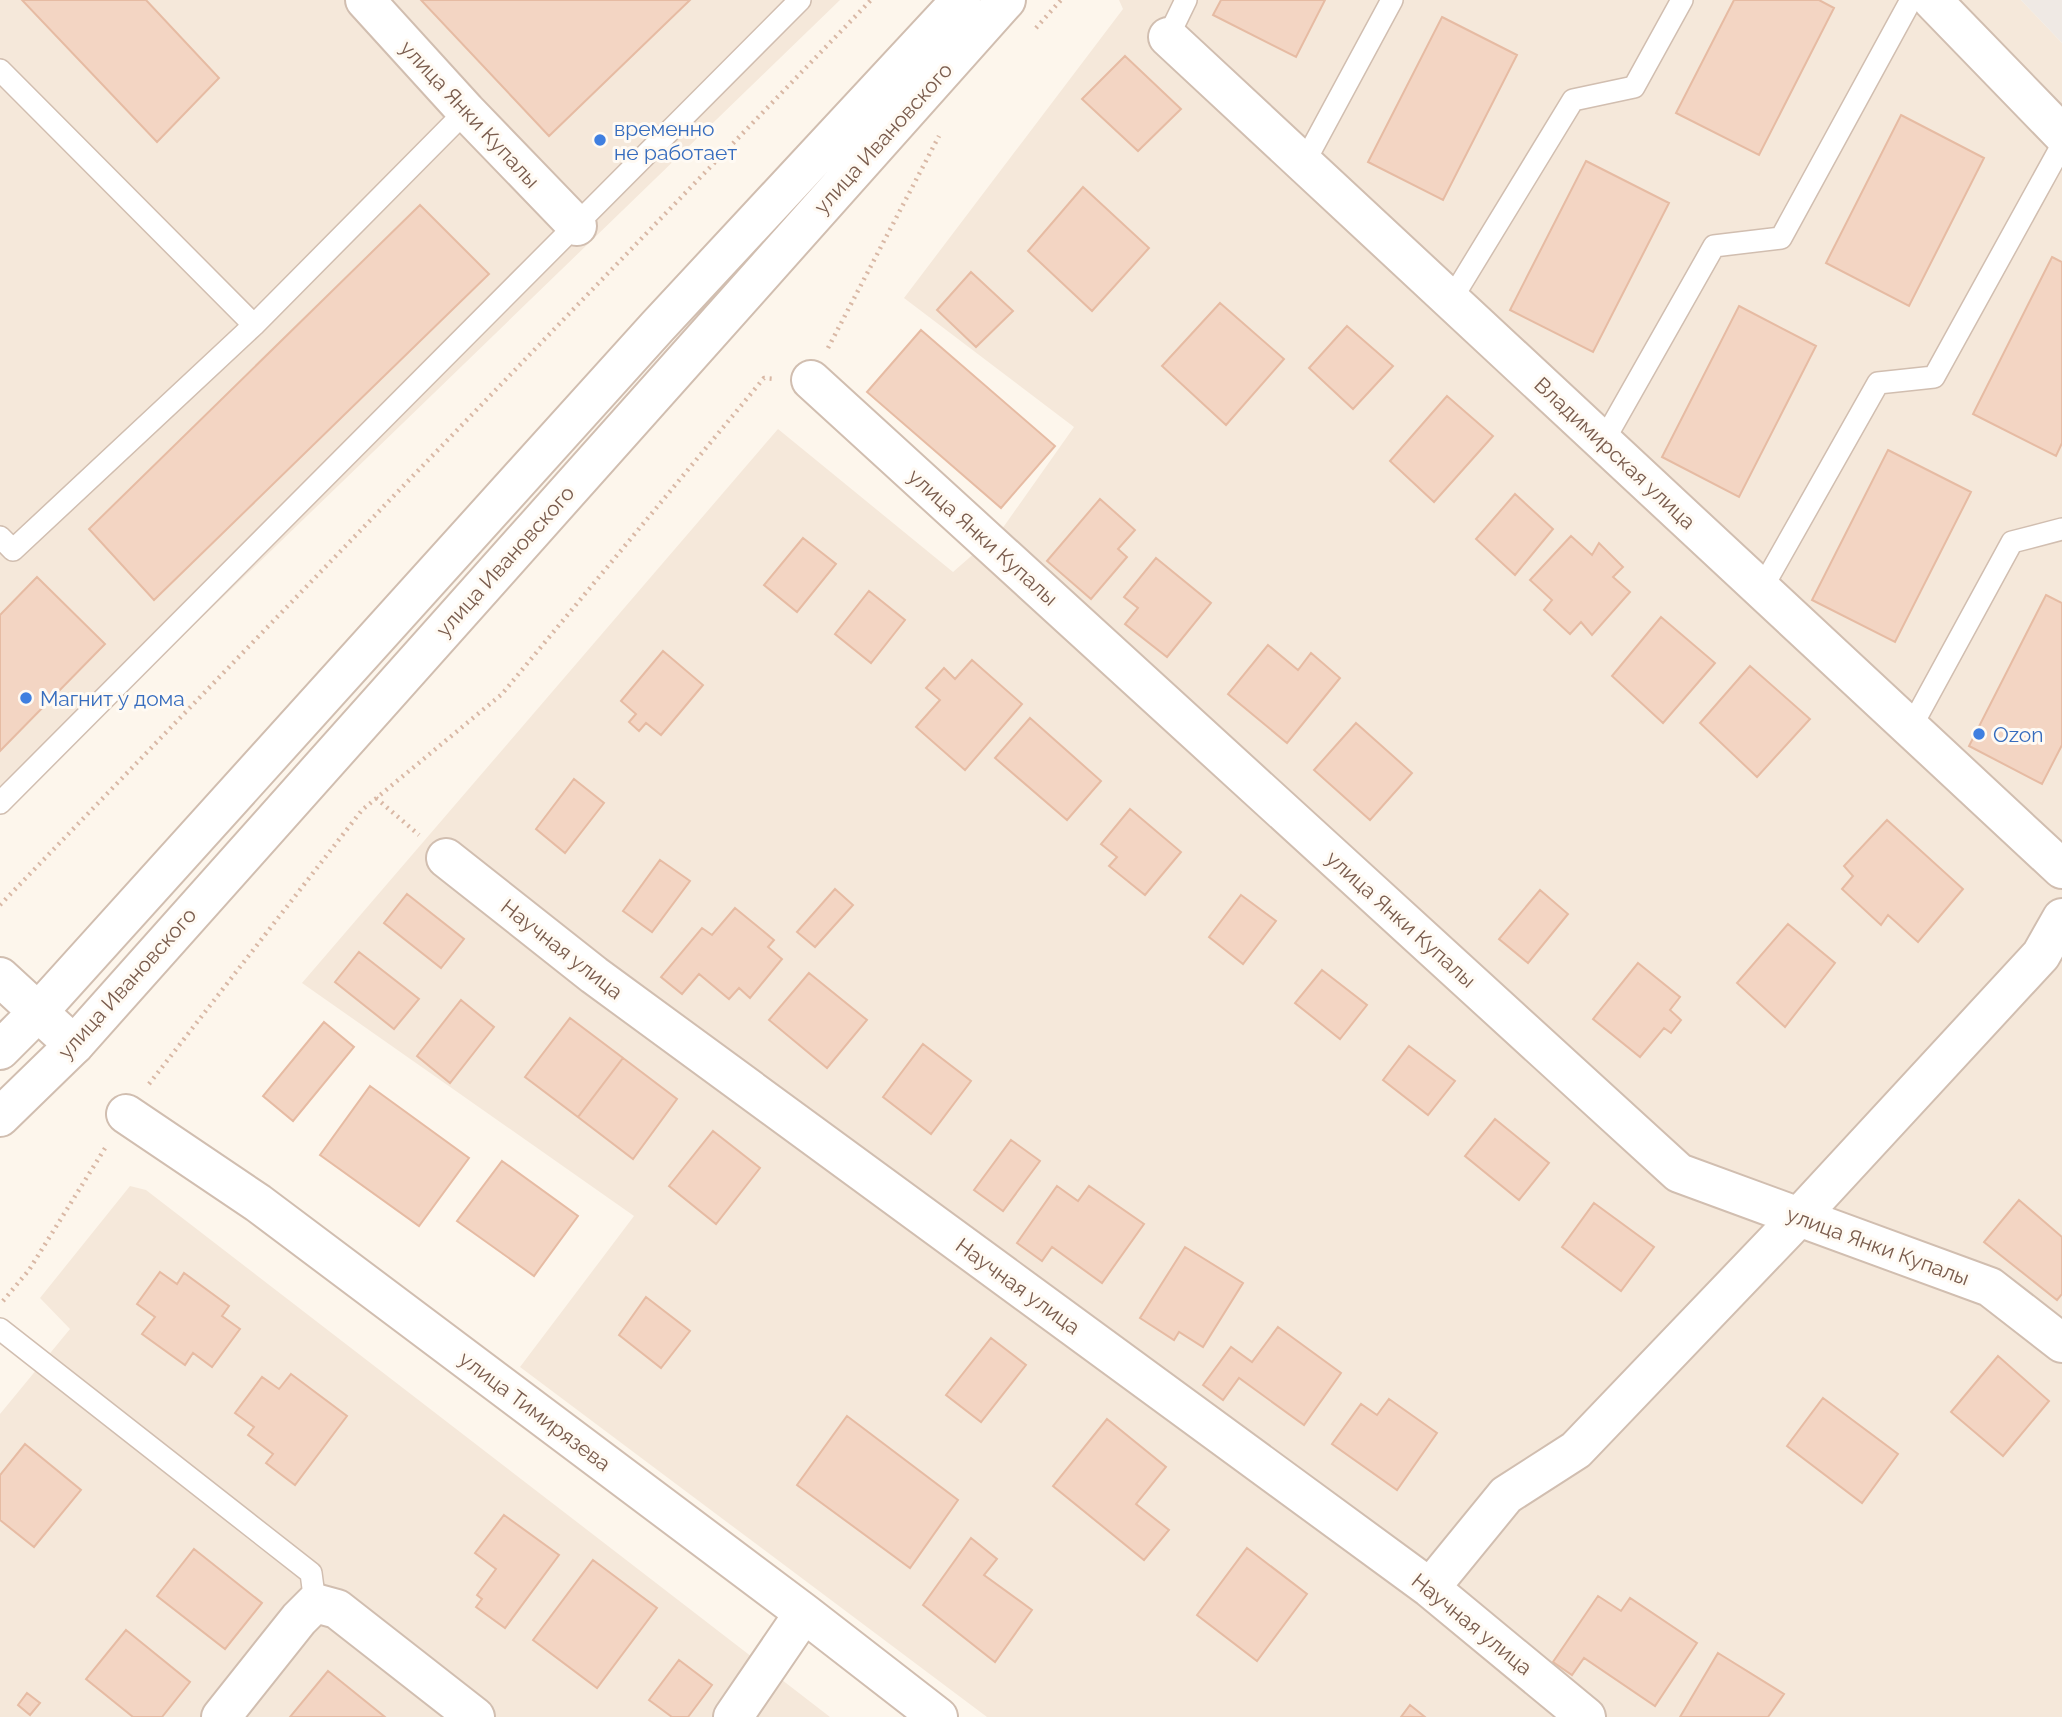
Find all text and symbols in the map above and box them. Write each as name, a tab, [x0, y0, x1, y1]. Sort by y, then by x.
street label: улица Янки Купалы	[395, 35, 545, 193]
street label: улица Ивановского	[809, 57, 957, 219]
place label: временно не работает	[614, 116, 737, 165]
marker: временно не работает	[592, 132, 608, 148]
street label: Владимирская улица	[1529, 372, 1701, 534]
street label: улица Янки Купалы	[903, 463, 1063, 611]
street label: улица Ивановского	[431, 480, 579, 642]
place label: Магнит у дома	[40, 686, 185, 711]
marker: Магнит у дома	[18, 690, 34, 706]
place label: Ozon	[1993, 722, 2044, 747]
marker: Ozon	[1971, 726, 1987, 742]
street label: улица Янки Купалы	[1321, 845, 1481, 993]
street label: Научная улица	[496, 894, 628, 1004]
street label: улица Ивановского	[53, 902, 201, 1064]
street label: улица Янки Купалы	[1783, 1201, 1973, 1291]
street label: Научная улица	[951, 1233, 1085, 1339]
street label: улица Тимирязева	[454, 1346, 616, 1476]
street label: Научная улица	[1407, 1568, 1537, 1680]

